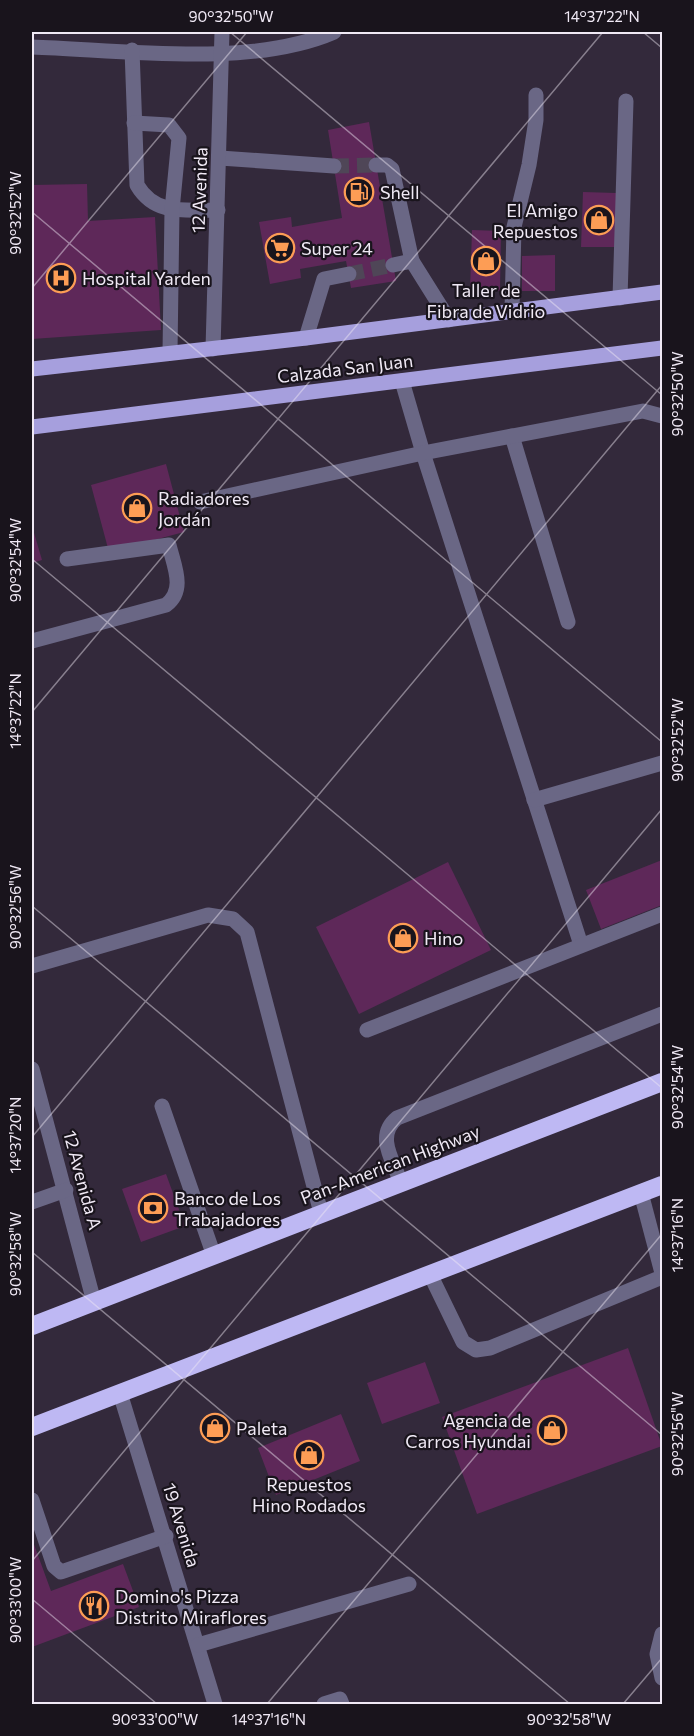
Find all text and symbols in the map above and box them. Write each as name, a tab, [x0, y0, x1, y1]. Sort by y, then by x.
text: 90°32'50"W	[188, 7, 274, 25]
text: 14°37'22"N	[564, 7, 640, 25]
street label: 12 Avenida	[187, 147, 211, 233]
text: 90°32'52"W	[6, 171, 24, 255]
fuel station icon: Shell	[343, 176, 375, 208]
place label: Shell	[380, 181, 420, 203]
place label: El Amigo Repuestos	[493, 199, 578, 242]
shop icon: El Amigo Repuestos	[583, 204, 615, 236]
supermarket icon: Super 24	[264, 232, 296, 264]
place label: Super 24	[301, 237, 373, 259]
shop icon: Taller de Fibra de Vidrio	[470, 245, 502, 277]
hospital icon: Hospital Yarden	[45, 262, 77, 294]
place label: Hospital Yarden	[82, 267, 211, 289]
place label: Taller de Fibra de Vidrio	[427, 279, 545, 322]
street label: Calzada San Juan	[276, 349, 414, 387]
text: 90°32'50"W	[668, 351, 686, 437]
place label: Radiadores Jordán	[158, 487, 250, 530]
shop icon: Radiadores Jordán	[121, 492, 153, 524]
text: 90°32'54"W	[6, 518, 24, 602]
text: 14°37'22"N	[6, 673, 24, 749]
text: 90°32'52"W	[668, 698, 686, 782]
text: 90°32'56"W	[6, 865, 24, 949]
shop icon: Hino	[387, 922, 419, 954]
place label: Hino	[424, 927, 463, 949]
text: 90°32'54"W	[668, 1045, 686, 1129]
text: 14°37'20"N	[6, 1097, 24, 1173]
street label: Pan-American Highway	[297, 1120, 483, 1208]
street label: 12 Avenida A	[59, 1128, 107, 1232]
place label: Banco de Los Trabajadores	[174, 1187, 281, 1230]
bank icon: Banco de Los Trabajadores	[137, 1192, 169, 1224]
text: 14°37'16"N	[668, 1198, 686, 1272]
text: 90°32'58"W	[6, 1212, 24, 1296]
text: 90°32'56"W	[668, 1392, 686, 1476]
place label: Agencia de Carros Hyundai	[405, 1409, 531, 1452]
shop icon: Paleta	[199, 1412, 231, 1444]
shop icon: Agencia de Carros Hyundai	[536, 1414, 568, 1446]
place label: Paleta	[236, 1417, 287, 1439]
shop icon: Repuestos Hino Rodados	[293, 1439, 325, 1471]
place label: Repuestos Hino Rodados	[252, 1473, 366, 1516]
street label: 19 Avenida	[159, 1480, 205, 1570]
text: 90°33'00"W	[6, 1557, 24, 1643]
place label: Domino's Pizza Distrito Miraflores	[115, 1585, 267, 1628]
restaurant icon: Domino's Pizza Distrito Miraflores	[78, 1590, 110, 1622]
text: 90°33'00"W	[112, 1710, 198, 1728]
text: 14°37'16"N	[232, 1710, 306, 1728]
text: 90°32'58"W	[527, 1710, 611, 1728]

